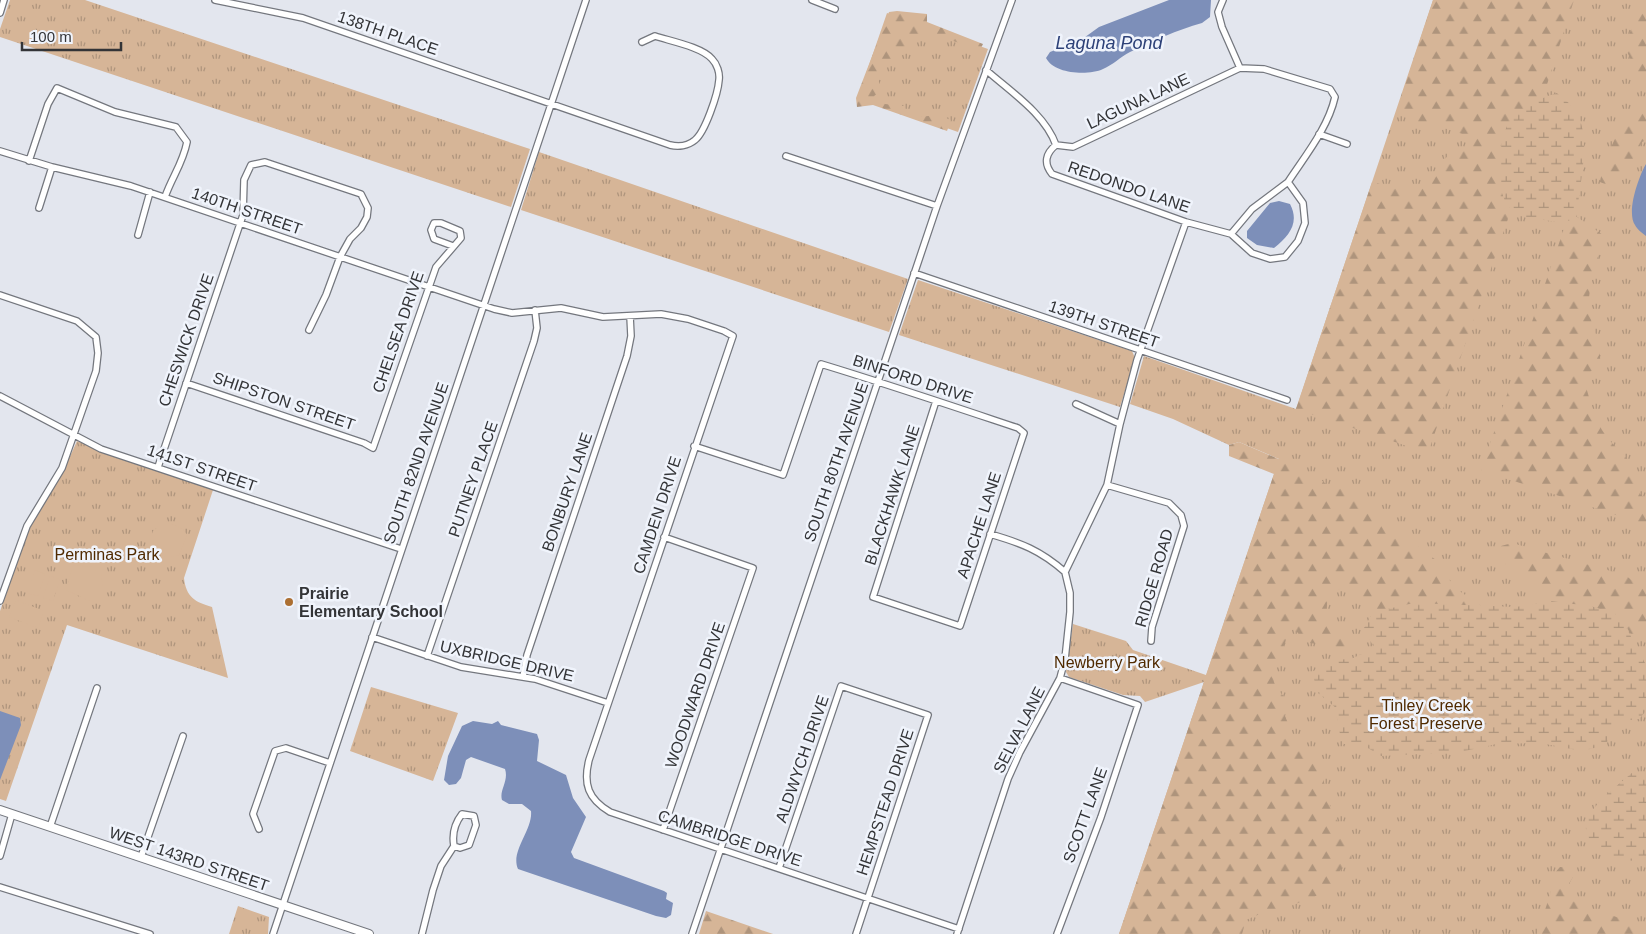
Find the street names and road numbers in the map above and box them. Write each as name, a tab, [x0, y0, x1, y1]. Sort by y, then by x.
street label: 138TH PLACE	[336, 8, 440, 58]
street label: LAGUNA LANE	[1084, 70, 1192, 132]
street label: REDONDO LANE	[1066, 158, 1192, 216]
street label: 140TH STREET	[190, 184, 305, 238]
street label: CHELSEA DRIVE	[369, 269, 427, 395]
street label: CHESWICK DRIVE	[155, 271, 217, 409]
street label: 139TH STREET	[1047, 297, 1162, 351]
street label: BINFORD DRIVE	[851, 352, 975, 406]
street label: SHIPSTON STREET	[211, 369, 357, 433]
street label: SOUTH 82ND AVENUE	[380, 380, 452, 546]
street label: SOUTH 80TH AVENUE	[801, 380, 871, 544]
street label: PUTNEY PLACE	[445, 419, 501, 539]
street label: BLACKHAWK LANE	[861, 423, 923, 567]
street label: BONBURY LANE	[539, 430, 595, 554]
street label: 141ST STREET	[145, 441, 259, 495]
street label: CAMDEN DRIVE	[630, 454, 684, 576]
street label: APACHE LANE	[954, 470, 1004, 580]
street label: RIDGE ROAD	[1132, 527, 1176, 629]
street label: WOODWARD DRIVE	[662, 620, 728, 770]
street label: UXBRIDGE DRIVE	[438, 637, 576, 685]
street label: SELVA LANE	[990, 684, 1048, 776]
street label: ALDWYCH DRIVE	[772, 693, 832, 825]
street label: HEMPSTEAD DRIVE	[853, 727, 917, 877]
street label: SCOTT LANE	[1060, 765, 1110, 865]
street label: CAMBRIDGE DRIVE	[656, 807, 804, 869]
street label: WEST 143RD STREET	[107, 824, 271, 894]

